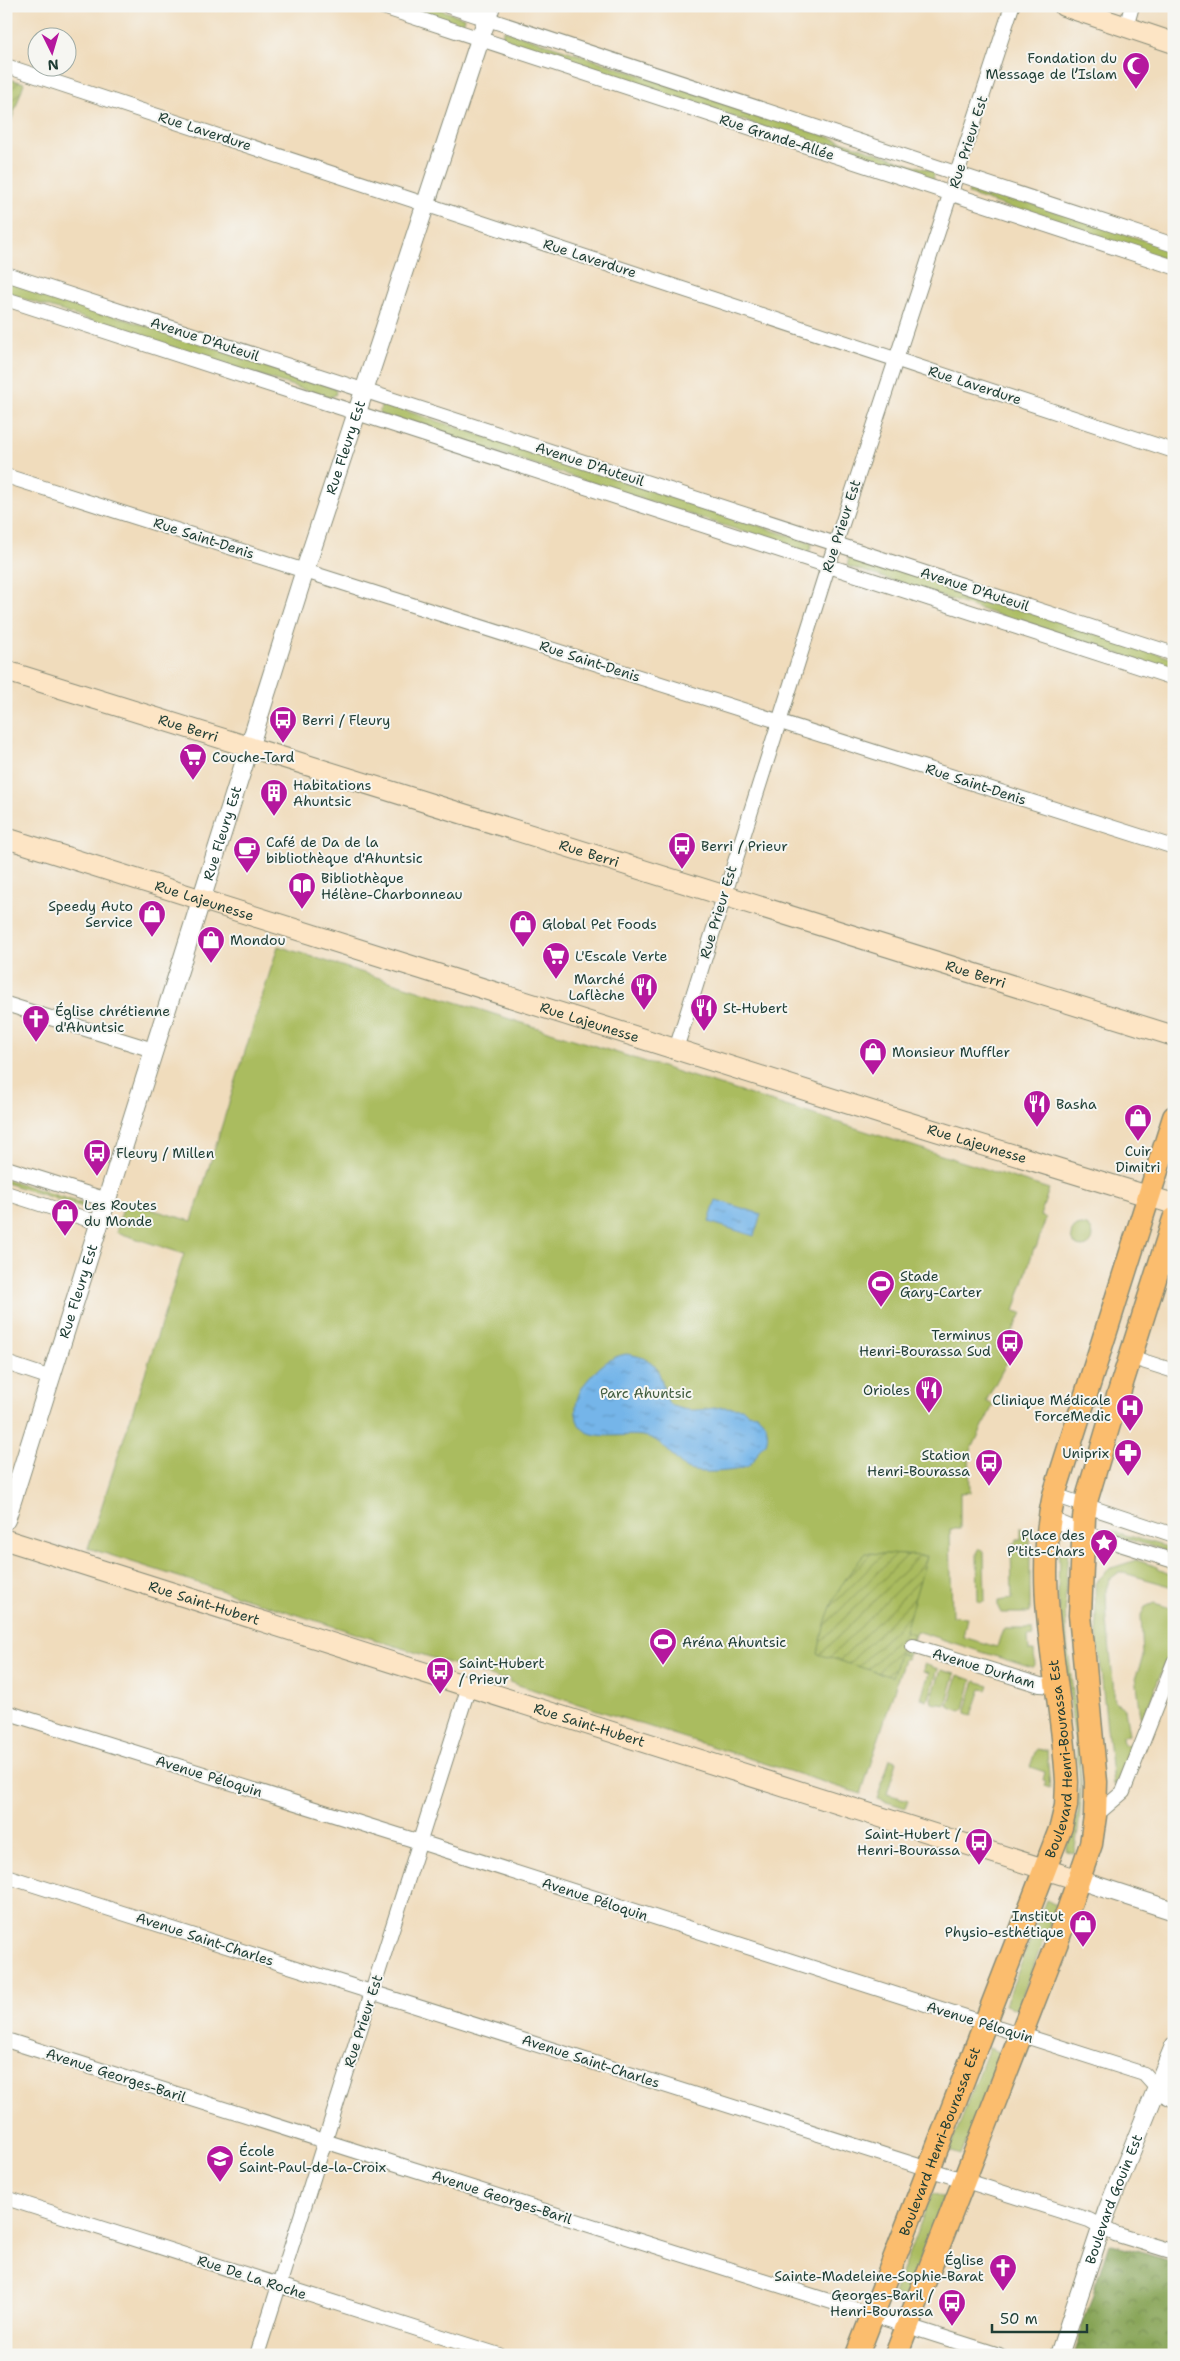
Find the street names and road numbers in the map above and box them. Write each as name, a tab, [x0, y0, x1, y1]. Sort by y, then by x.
street label: Rue Prieur Est	[945, 93, 991, 191]
street label: Rue Laverdure	[156, 107, 254, 155]
street label: Rue Grande-Allée	[717, 110, 837, 164]
street label: Rue Laverdure	[541, 234, 639, 282]
street label: Avenue D'Auteuil	[148, 313, 262, 365]
street label: Rue Laverdure	[926, 361, 1024, 409]
street label: Rue Fleury Est	[322, 398, 369, 497]
street label: Avenue D'Auteuil	[533, 438, 647, 490]
street label: Rue Prieur Est	[818, 477, 864, 575]
street label: Rue Saint-Denis	[151, 513, 257, 563]
street label: Avenue D'Auteuil	[918, 563, 1032, 615]
street label: Rue Saint-Denis	[537, 636, 643, 686]
street label: Rue Berri	[156, 710, 221, 746]
street label: Rue Saint-Denis	[923, 759, 1029, 809]
street label: Rue Fleury Est	[199, 784, 245, 883]
street label: Rue Berri	[557, 835, 622, 871]
street label: Rue Prieur Est	[695, 863, 741, 961]
street label: Rue Lajeunesse	[152, 876, 256, 925]
street label: Rue Berri	[943, 956, 1008, 992]
street label: Rue Lajeunesse	[538, 998, 642, 1046]
street label: Rue Lajeunesse	[925, 1120, 1029, 1167]
street label: Rue Fleury Est	[55, 1242, 101, 1340]
street label: Rue Saint-Hubert	[146, 1577, 262, 1629]
street label: Avenue Durham	[930, 1644, 1038, 1692]
street label: Boulevard Henri-Bourassa Est	[1041, 1659, 1076, 1861]
street label: Rue Saint-Hubert	[532, 1699, 647, 1751]
street label: Avenue Péloquin	[154, 1751, 265, 1801]
street label: Avenue Péloquin	[540, 1873, 651, 1925]
street label: Avenue Saint-Charles	[134, 1908, 276, 1970]
street label: Rue Prieur Est	[340, 1972, 386, 2070]
street label: Avenue Péloquin	[925, 1997, 1036, 2047]
street label: Avenue Saint-Charles	[520, 2030, 662, 2092]
street label: Avenue Georges-Baril	[44, 2044, 189, 2106]
street label: Boulevard Henri-Bourassa Est	[895, 2044, 984, 2239]
street label: Boulevard Gouin Est	[1081, 2132, 1146, 2267]
street label: Avenue Georges-Baril	[430, 2166, 575, 2228]
street label: Rue De La Roche	[195, 2251, 309, 2303]

